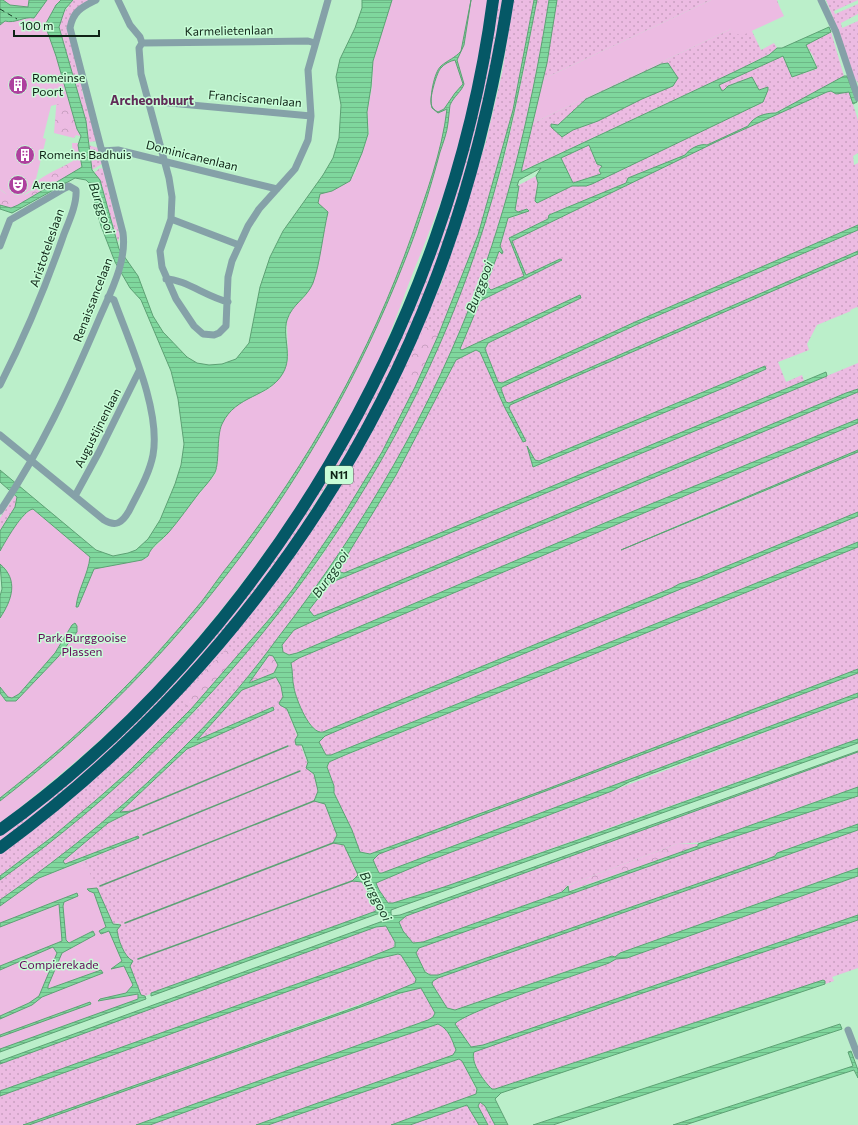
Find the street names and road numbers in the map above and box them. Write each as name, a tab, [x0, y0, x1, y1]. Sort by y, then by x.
street label: Karmelietenlaan	[184, 22, 274, 38]
street label: Franciscanenlaan	[208, 87, 302, 109]
street label: Dominicanenlaan	[145, 137, 240, 173]
street label: Aristoteleslaan	[26, 207, 66, 289]
street label: Renaissancelaan	[70, 256, 115, 344]
street label: Augustijnenlaan	[71, 386, 123, 470]
road number: N11	[325, 466, 353, 484]

